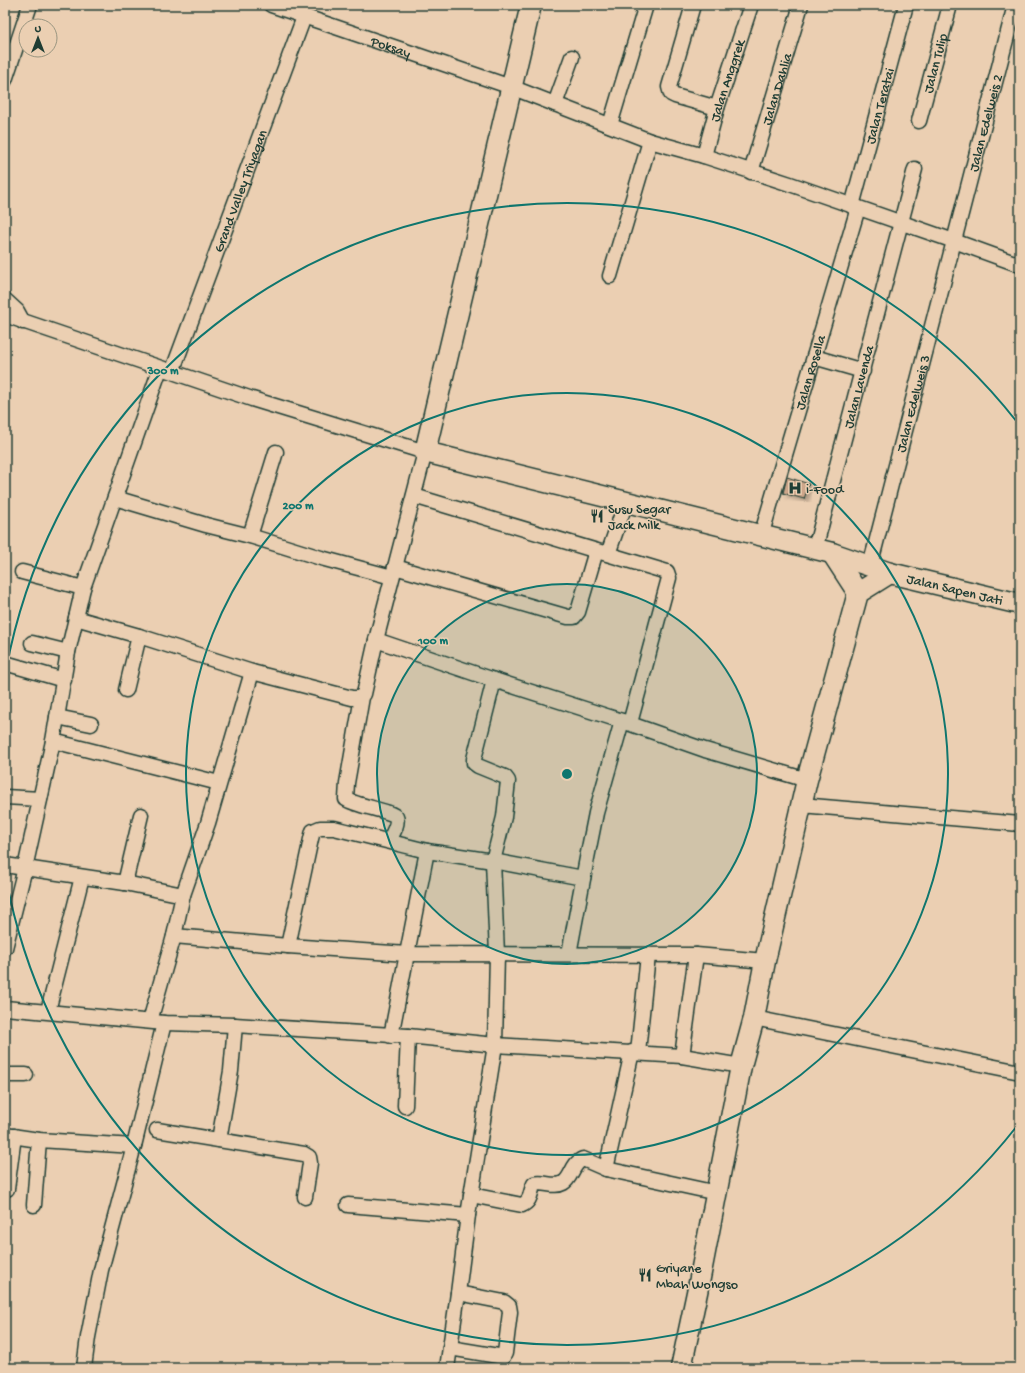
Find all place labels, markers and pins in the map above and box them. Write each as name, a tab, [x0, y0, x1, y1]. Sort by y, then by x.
hospital icon: i-Food	[787, 480, 803, 496]
place label: i-Food	[806, 482, 845, 499]
place label: Susu Segar Jack Milk	[608, 502, 672, 535]
restaurant icon: Susu Segar Jack Milk	[589, 508, 605, 524]
centre of rings	[560, 767, 574, 781]
place label: Griyane Mbah Wongso	[656, 1261, 738, 1294]
restaurant icon: Griyane Mbah Wongso	[637, 1267, 653, 1283]

